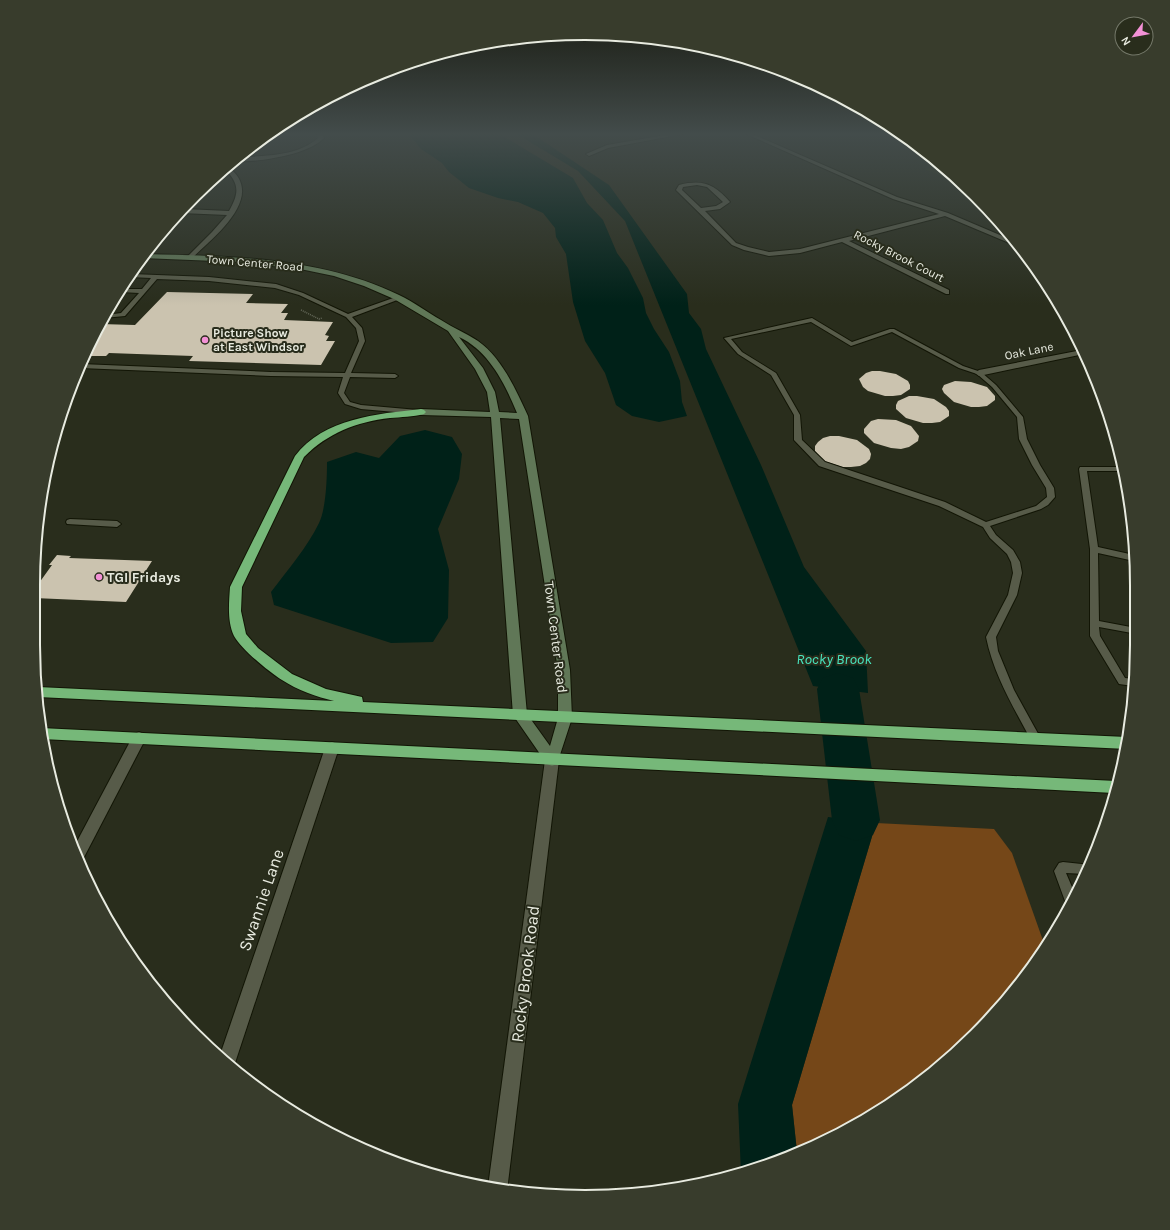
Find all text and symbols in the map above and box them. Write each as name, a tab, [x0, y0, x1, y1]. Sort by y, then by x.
north arrow	[1114, 16, 1154, 56]
text: N	[1118, 34, 1134, 48]
street label: Rocky Brook Court	[851, 227, 947, 285]
street label: Town Center Road	[206, 252, 304, 274]
place label: Picture Show at East Windsor	[213, 326, 304, 354]
marker: Picture Show at East Windsor	[200, 335, 210, 345]
street label: Oak Lane	[1003, 339, 1055, 363]
place label: TGI Fridays	[107, 569, 181, 586]
marker: TGI Fridays	[94, 572, 104, 582]
street label: Town Center Road	[540, 580, 571, 694]
water label: Rocky Brook	[796, 650, 872, 668]
street label: Swannie Lane	[234, 846, 288, 954]
street label: Rocky Brook Road	[507, 904, 543, 1044]

